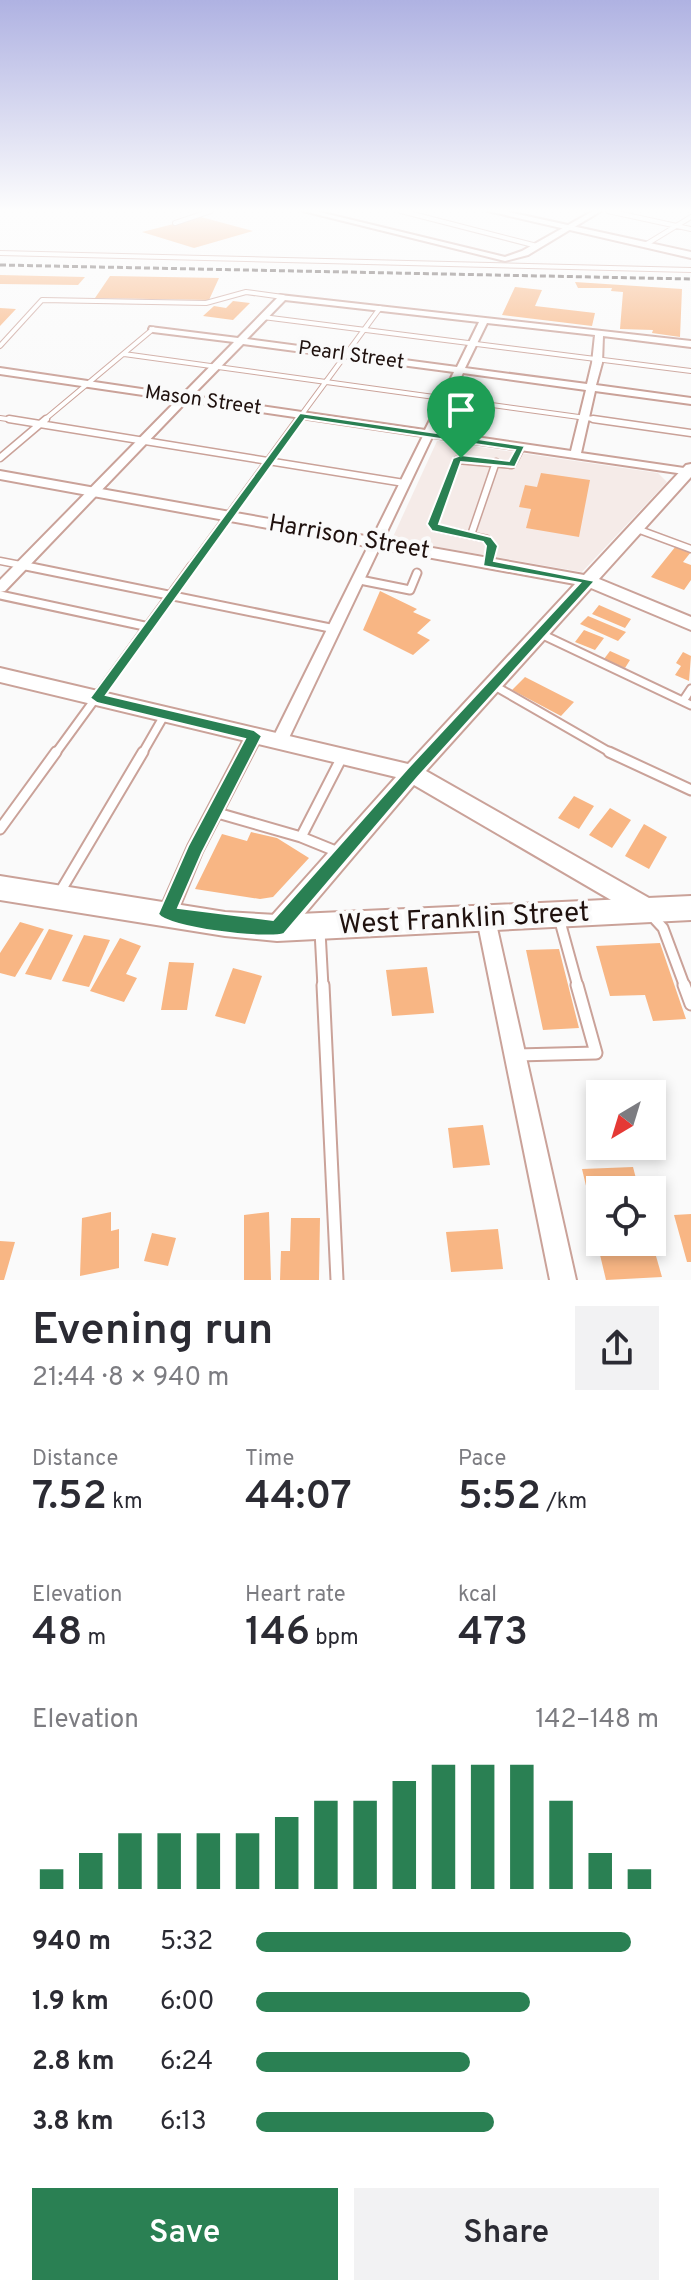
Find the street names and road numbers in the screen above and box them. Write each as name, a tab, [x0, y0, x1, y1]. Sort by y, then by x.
street label: Pearl Street	[296, 336, 406, 376]
street label: Mason Street	[143, 380, 263, 422]
street label: Harrison Street	[266, 509, 432, 567]
street label: West Franklin Street	[338, 895, 590, 945]

